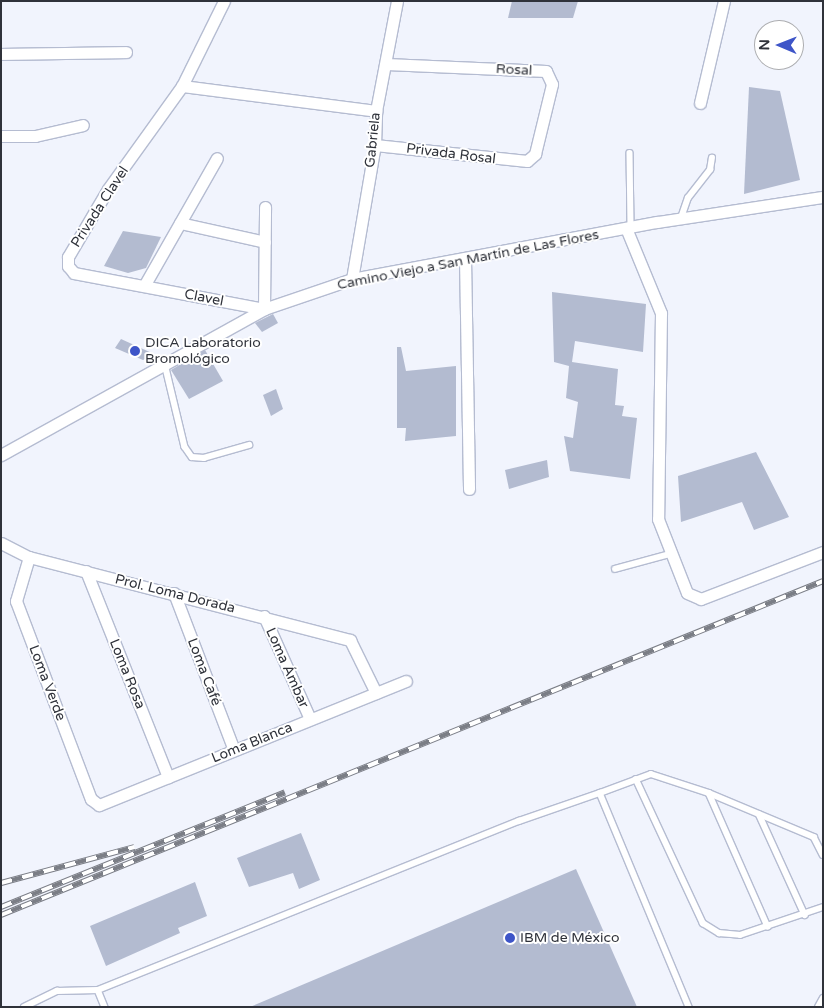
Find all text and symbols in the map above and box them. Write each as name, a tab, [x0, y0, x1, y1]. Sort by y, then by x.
north arrow	[754, 20, 804, 70]
text: N	[756, 39, 773, 51]
street label: Rosal	[495, 61, 533, 79]
street label: Gabriela	[362, 112, 384, 168]
street label: Privada Rosal	[405, 140, 497, 168]
street label: Privada Clavel	[68, 163, 132, 251]
street label: Camino Viejo a San Martín de Las Flores	[336, 226, 600, 294]
street label: Clavel	[183, 286, 225, 310]
place label: DICA Laboratorio Bromológico	[145, 335, 261, 368]
marker: DICA Laboratorio Bromológico	[129, 345, 141, 357]
street label: Prol. Loma Dorada	[113, 571, 237, 617]
street label: Loma Ámbar	[262, 625, 312, 711]
street label: Loma Café	[183, 636, 225, 708]
street label: Loma Rosa	[105, 637, 149, 711]
street label: Loma Verde	[25, 643, 69, 723]
street label: Loma Blanca	[209, 719, 295, 767]
place label: IBM de México	[520, 930, 619, 946]
marker: IBM de México	[504, 932, 516, 944]

